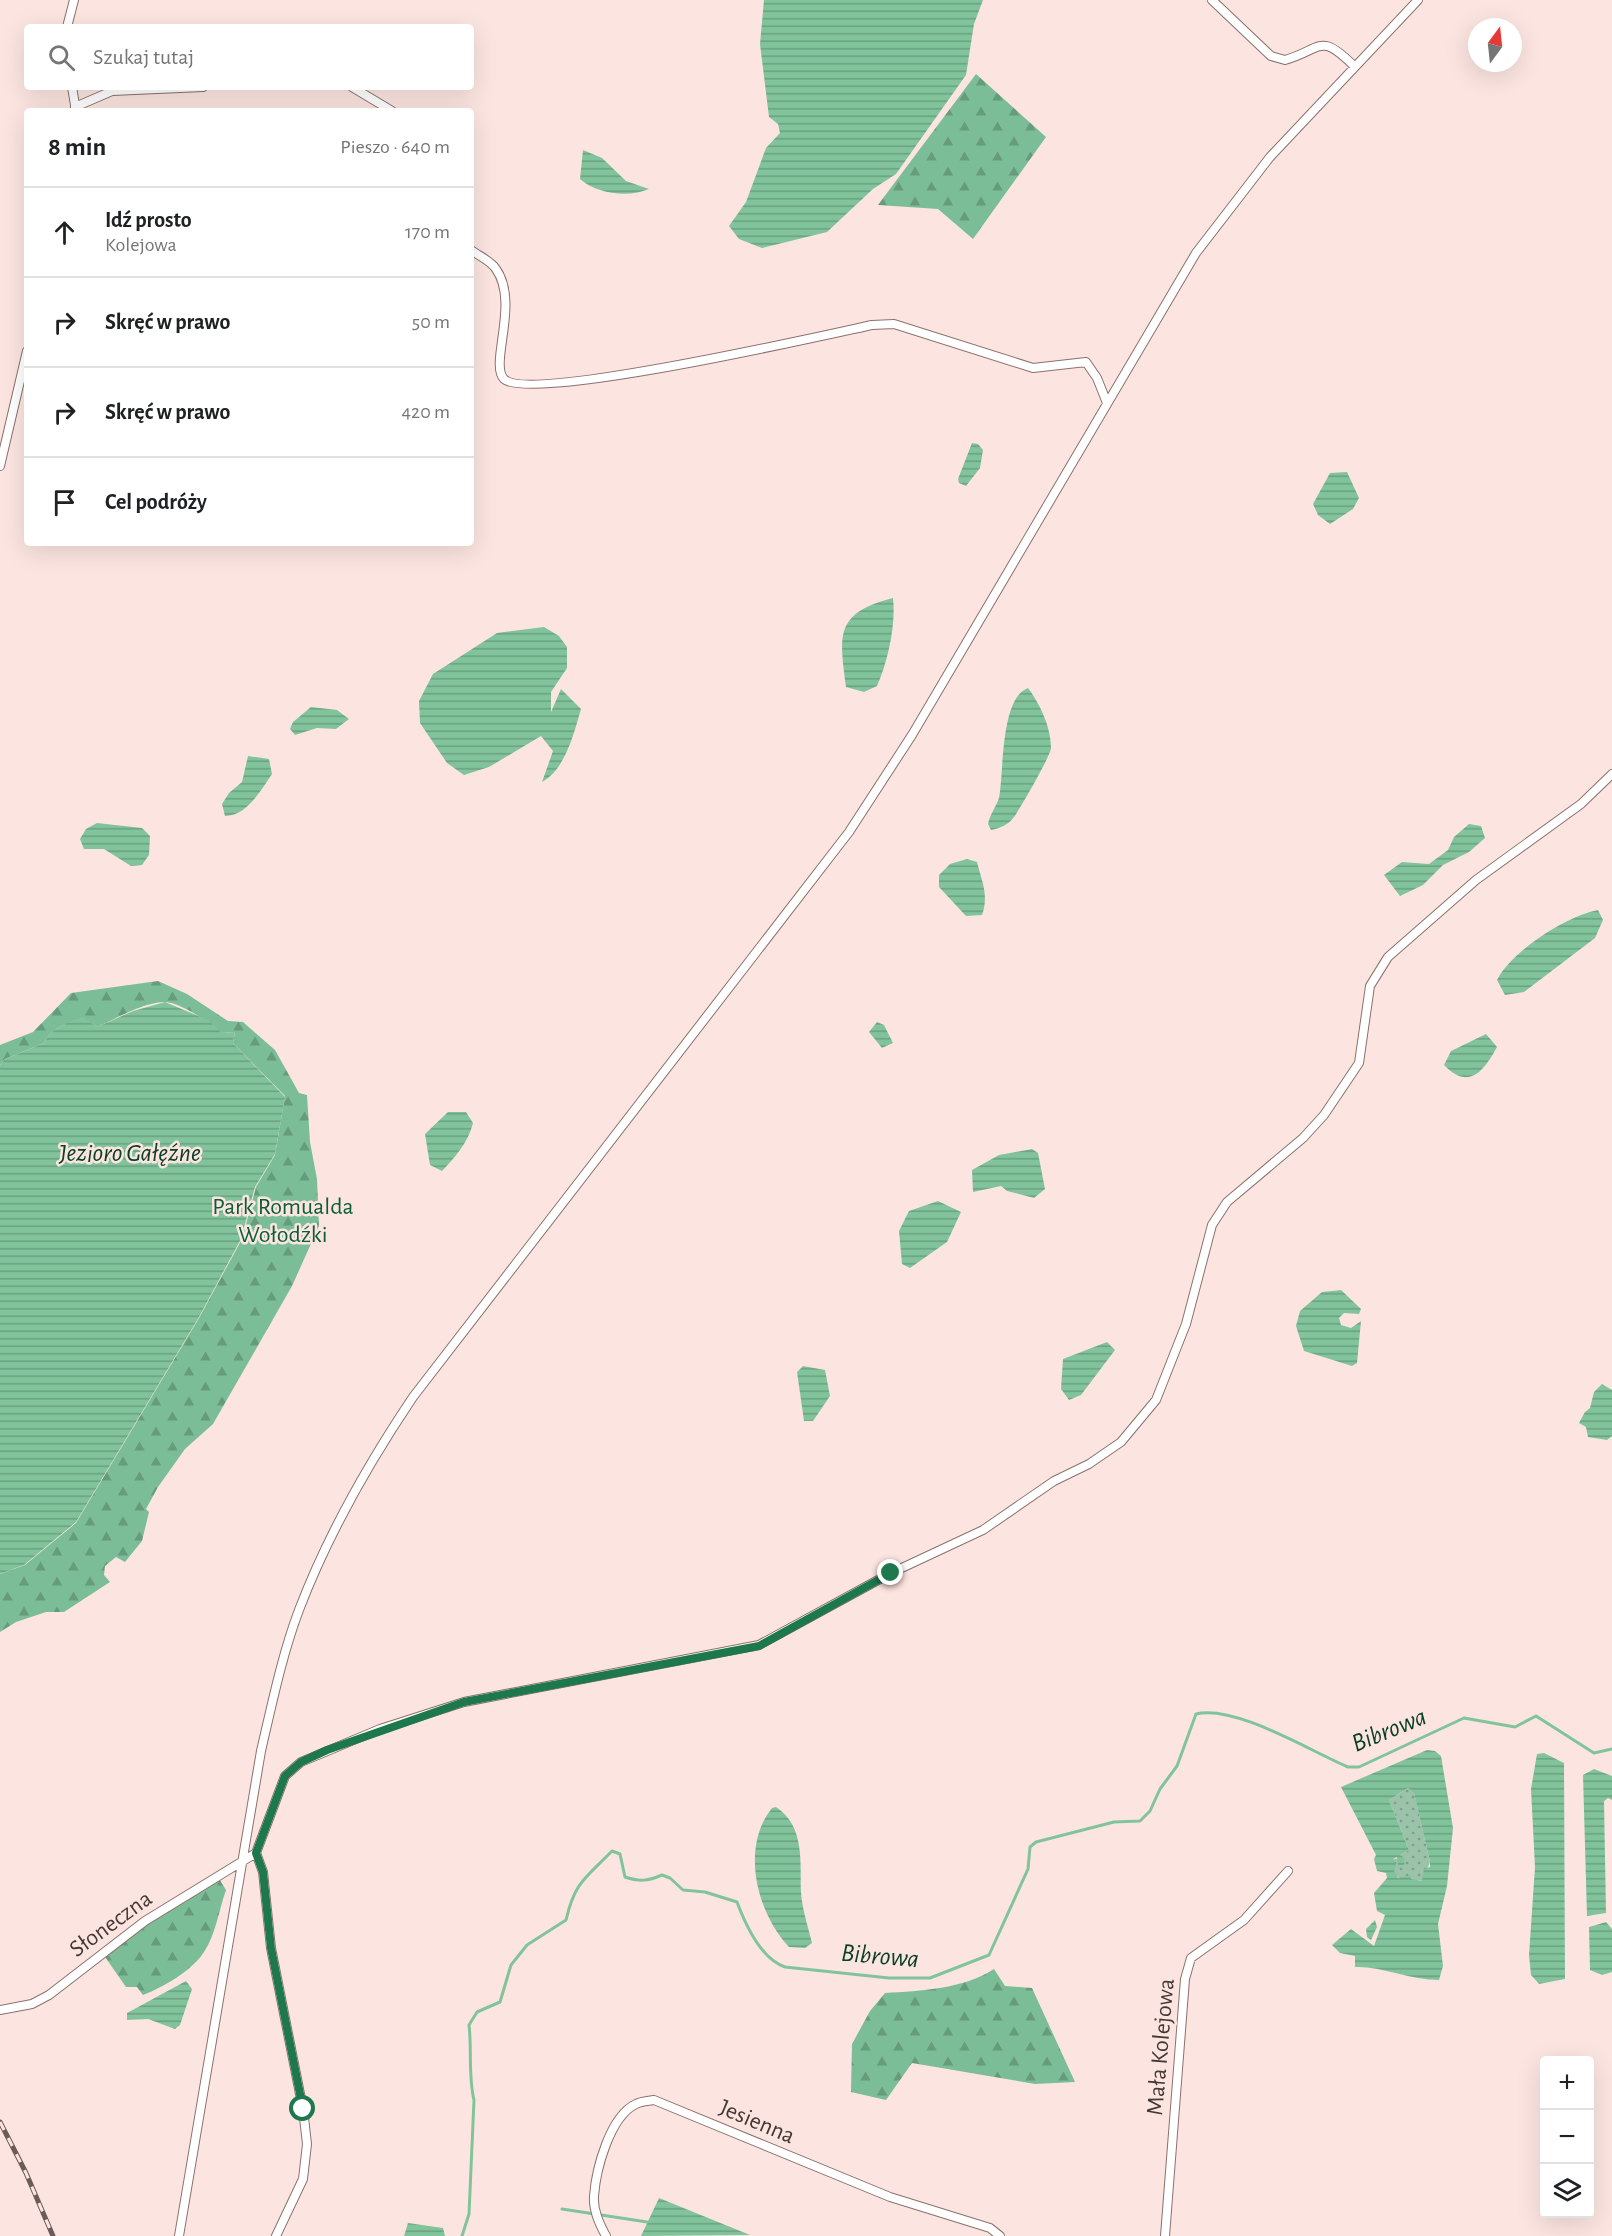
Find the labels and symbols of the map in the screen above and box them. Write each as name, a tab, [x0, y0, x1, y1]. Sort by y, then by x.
north arrow	[1468, 18, 1522, 72]
water label: Jezioro Gałęźne	[58, 1140, 201, 1166]
park label: Park Romualda Wołodźki	[212, 1195, 354, 1247]
route end	[877, 1559, 903, 1585]
water label: Bibrowa	[1348, 1703, 1430, 1757]
street label: Słoneczna	[65, 1886, 157, 1962]
water label: Bibrowa	[840, 1940, 920, 1972]
street label: Mała Kolejowa	[1143, 1978, 1179, 2116]
route start	[289, 2095, 315, 2121]
street label: Jesienna	[716, 2095, 798, 2149]

